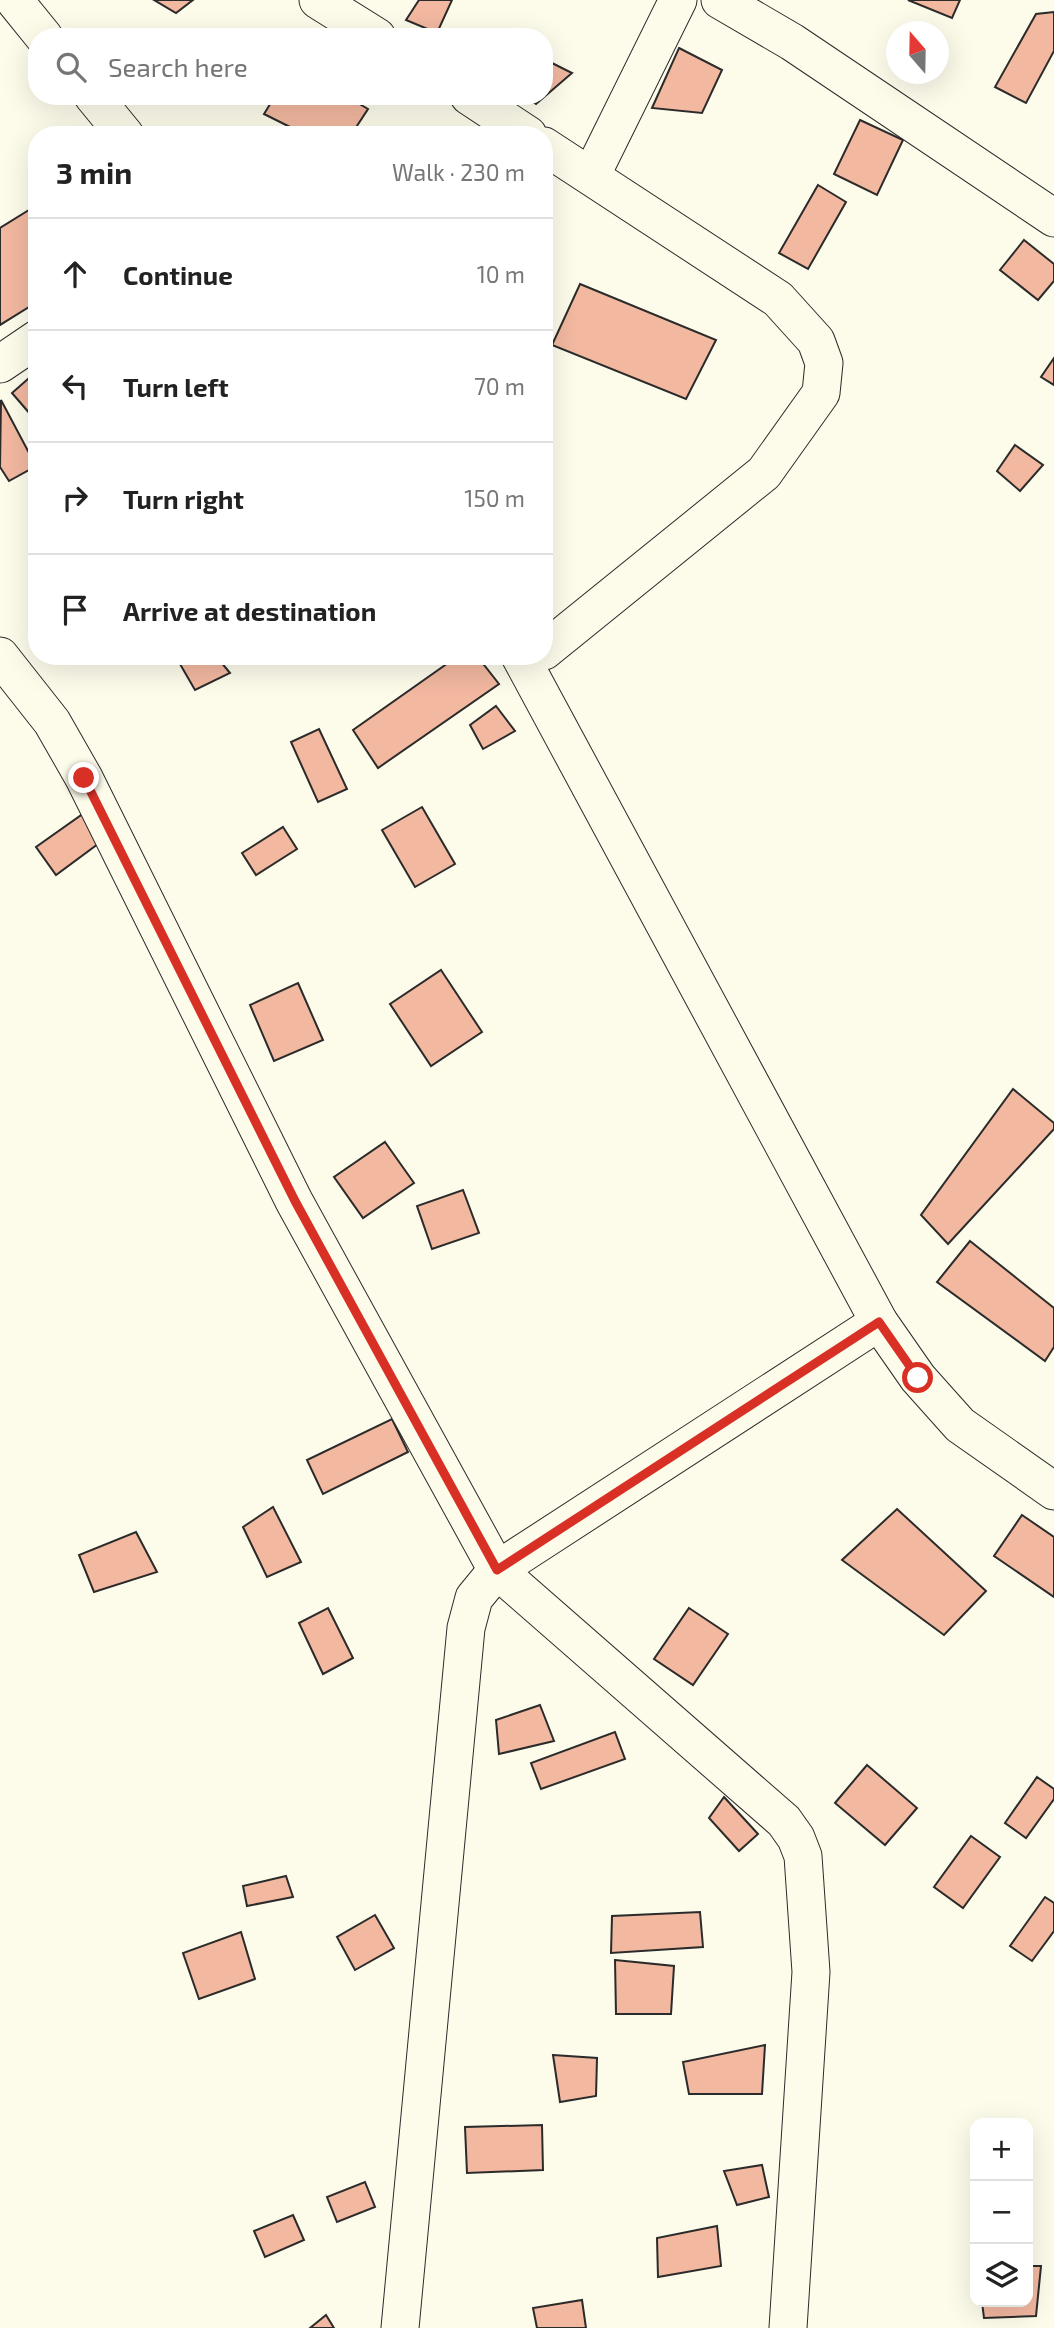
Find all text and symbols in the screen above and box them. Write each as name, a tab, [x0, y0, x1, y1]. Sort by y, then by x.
north arrow	[886, 21, 949, 84]
search box	[28, 28, 553, 105]
icon: search	[52, 48, 90, 86]
text: Search here	[108, 51, 248, 82]
text: 3 min	[56, 154, 132, 190]
text: Walk · 230 m	[392, 158, 525, 186]
icon: ahead	[56, 255, 94, 293]
text: Continue	[123, 259, 233, 290]
text: 10 m	[477, 260, 525, 288]
icon: left	[56, 367, 94, 405]
text: Turn left	[123, 371, 229, 402]
text: 70 m	[474, 372, 525, 400]
icon: right	[56, 479, 94, 517]
text: Turn right	[123, 483, 244, 514]
text: 150 m	[464, 484, 525, 512]
icon: arrive	[56, 591, 94, 629]
text: Arrive at destination	[123, 595, 376, 626]
route end	[68, 762, 99, 793]
route start	[902, 1362, 933, 1393]
map controls	[970, 2118, 1033, 2307]
button: +	[970, 2118, 1033, 2181]
button: −	[970, 2181, 1033, 2244]
button: layers	[970, 2244, 1033, 2307]

